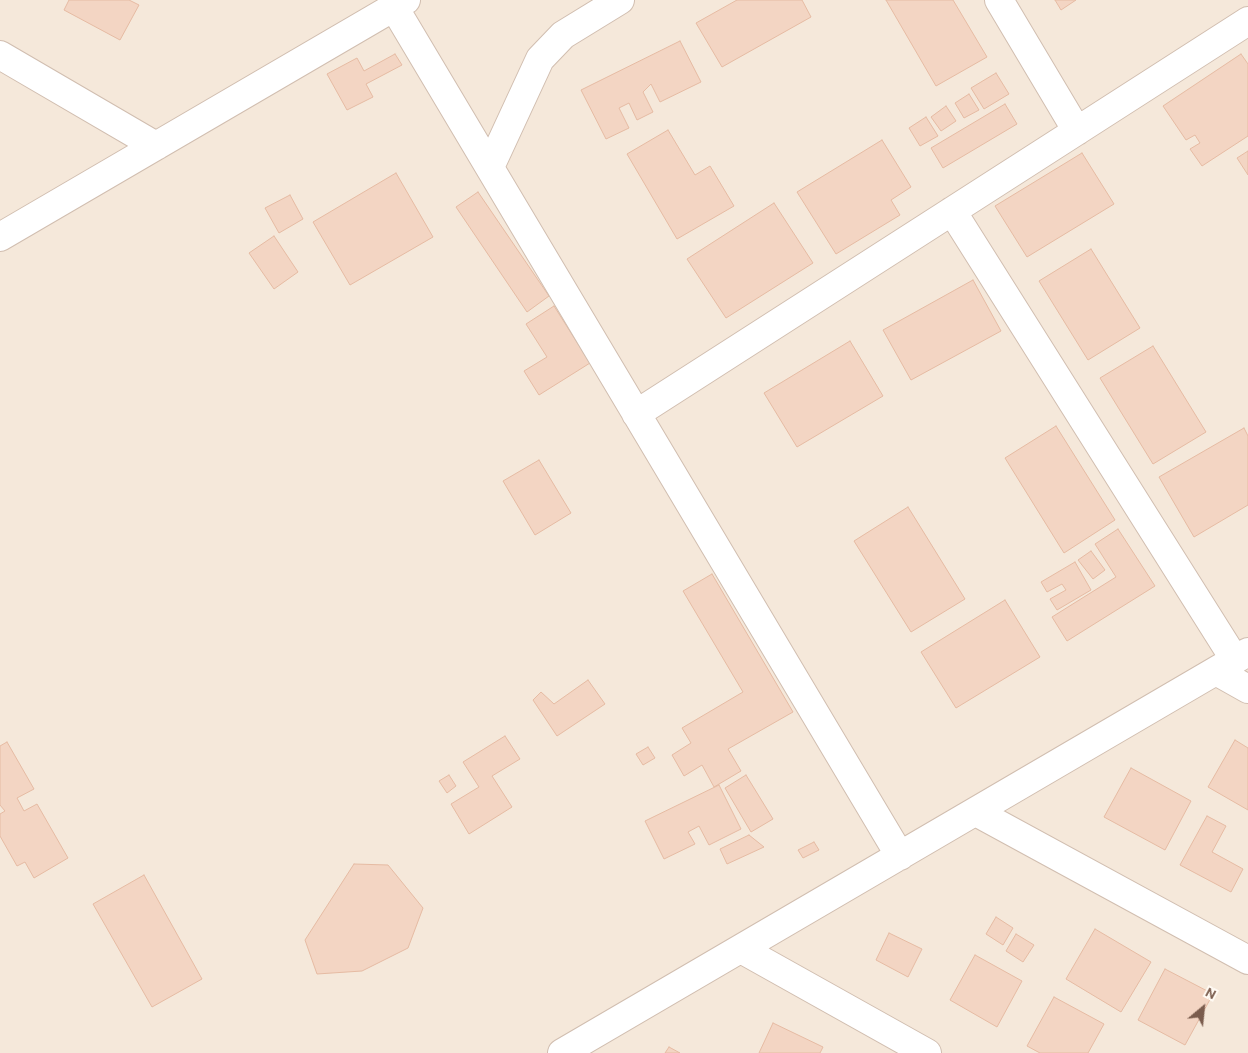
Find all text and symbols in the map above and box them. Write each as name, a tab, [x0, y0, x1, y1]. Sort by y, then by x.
north arrow	[1178, 983, 1228, 1033]
text: N	[1202, 984, 1219, 1004]

